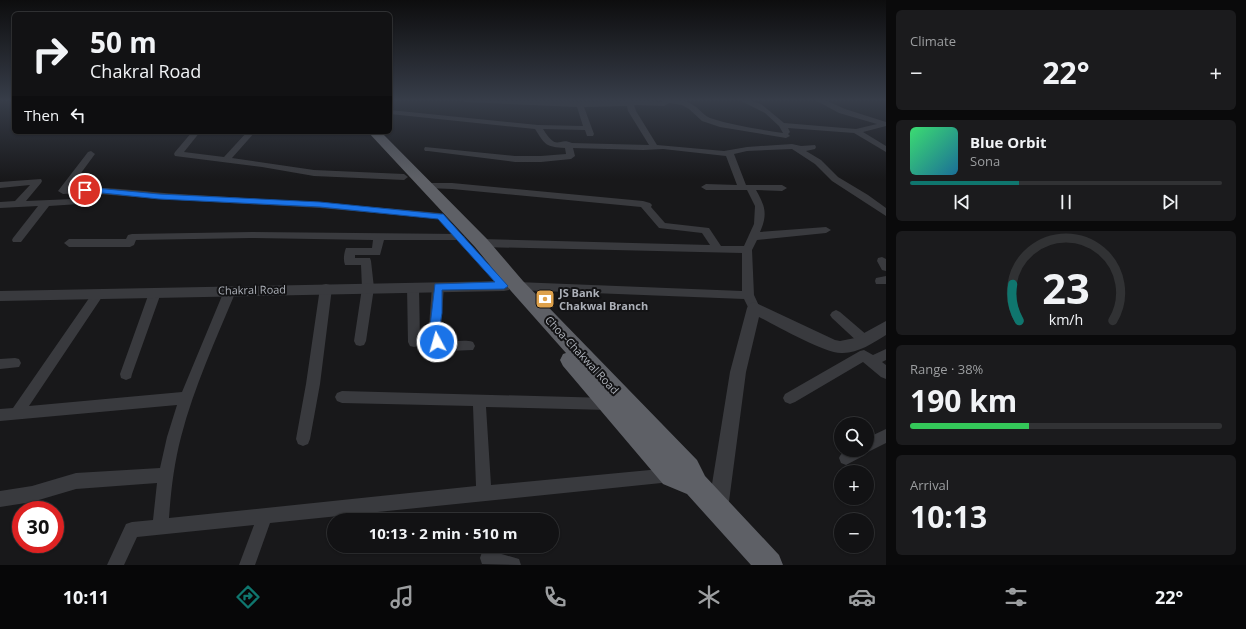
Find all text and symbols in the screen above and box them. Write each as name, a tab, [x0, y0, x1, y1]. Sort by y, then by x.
text: 50 m	[90, 23, 157, 61]
icon: right	[24, 28, 76, 80]
text: Climate	[910, 32, 956, 50]
text: 22°	[1042, 52, 1090, 93]
text: −	[910, 57, 923, 87]
text: +	[1209, 57, 1222, 87]
text: Chakral Road	[90, 59, 201, 83]
icon: left	[67, 104, 89, 126]
text: Then	[24, 105, 59, 125]
text: Blue Orbit	[970, 132, 1047, 152]
text: Sona	[970, 152, 1000, 170]
pin	[68, 173, 102, 207]
icon: arrive	[74, 179, 96, 201]
icon: previous	[951, 191, 973, 213]
icon: pause	[1055, 191, 1077, 213]
icon: next	[1159, 191, 1181, 213]
text: 23	[1042, 259, 1090, 315]
street label: Chakral Road	[218, 281, 286, 298]
place label: JS Bank Chakwal Branch	[558, 285, 648, 313]
bank icon: JS Bank Chakwal Branch	[534, 288, 556, 310]
text: km/h	[1049, 309, 1083, 328]
street label: Choa-Chakwal Road	[542, 312, 623, 397]
position arrow	[416, 321, 458, 363]
text: Range · 38%	[910, 360, 983, 378]
text: 190 km	[910, 380, 1017, 421]
map controls	[834, 417, 874, 553]
button: search	[834, 417, 874, 457]
button: +	[834, 465, 874, 505]
text: Arrival	[910, 476, 949, 494]
text: 10:13	[910, 496, 987, 537]
speed limit sign: 30	[12, 501, 64, 553]
button: −	[834, 513, 874, 553]
text: 10:13 · 2 min · 510 m	[369, 523, 517, 543]
icon: directions	[234, 583, 262, 611]
icon: music	[388, 583, 416, 611]
icon: phone	[541, 583, 569, 611]
icon: climate	[695, 583, 723, 611]
icon: car	[848, 583, 876, 611]
icon: filters	[1002, 583, 1030, 611]
text: 10:11	[63, 585, 109, 609]
text: 22°	[1155, 585, 1183, 609]

